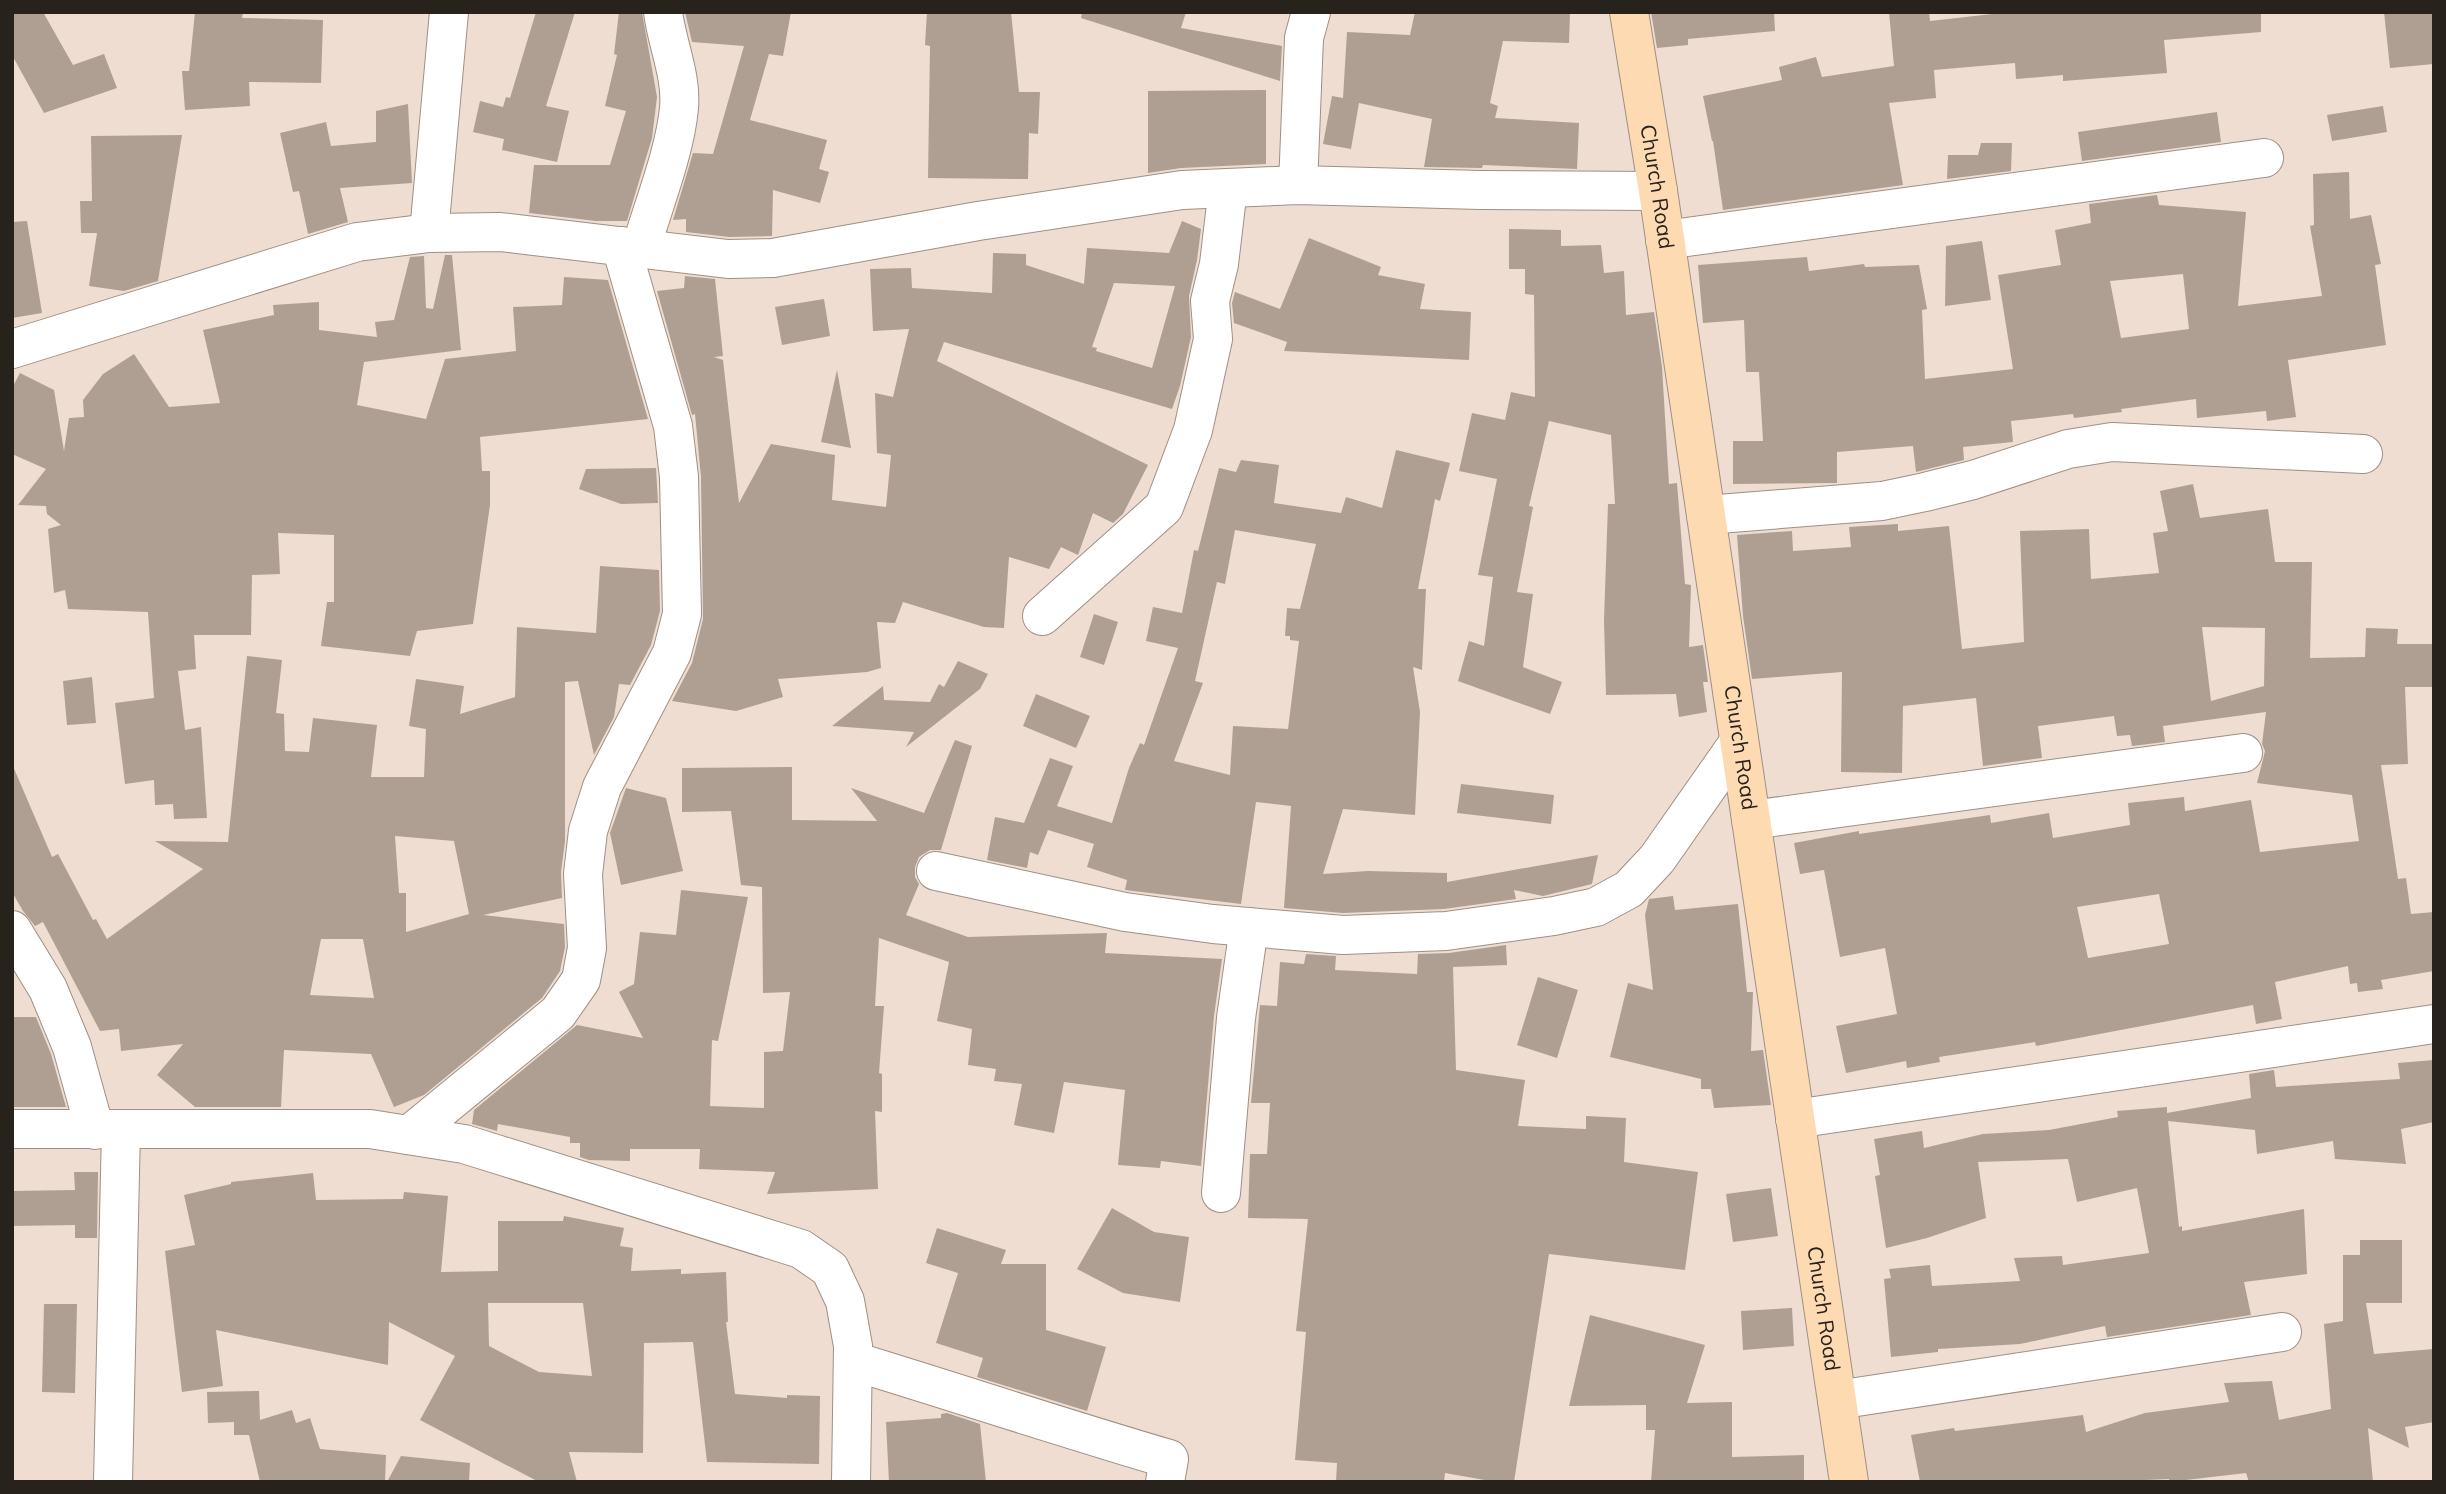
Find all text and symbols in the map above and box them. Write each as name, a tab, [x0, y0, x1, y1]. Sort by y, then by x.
street label: Church Road	[1635, 122, 1680, 251]
street label: Church Road	[1719, 683, 1763, 812]
street label: Church Road	[1802, 1244, 1846, 1373]

